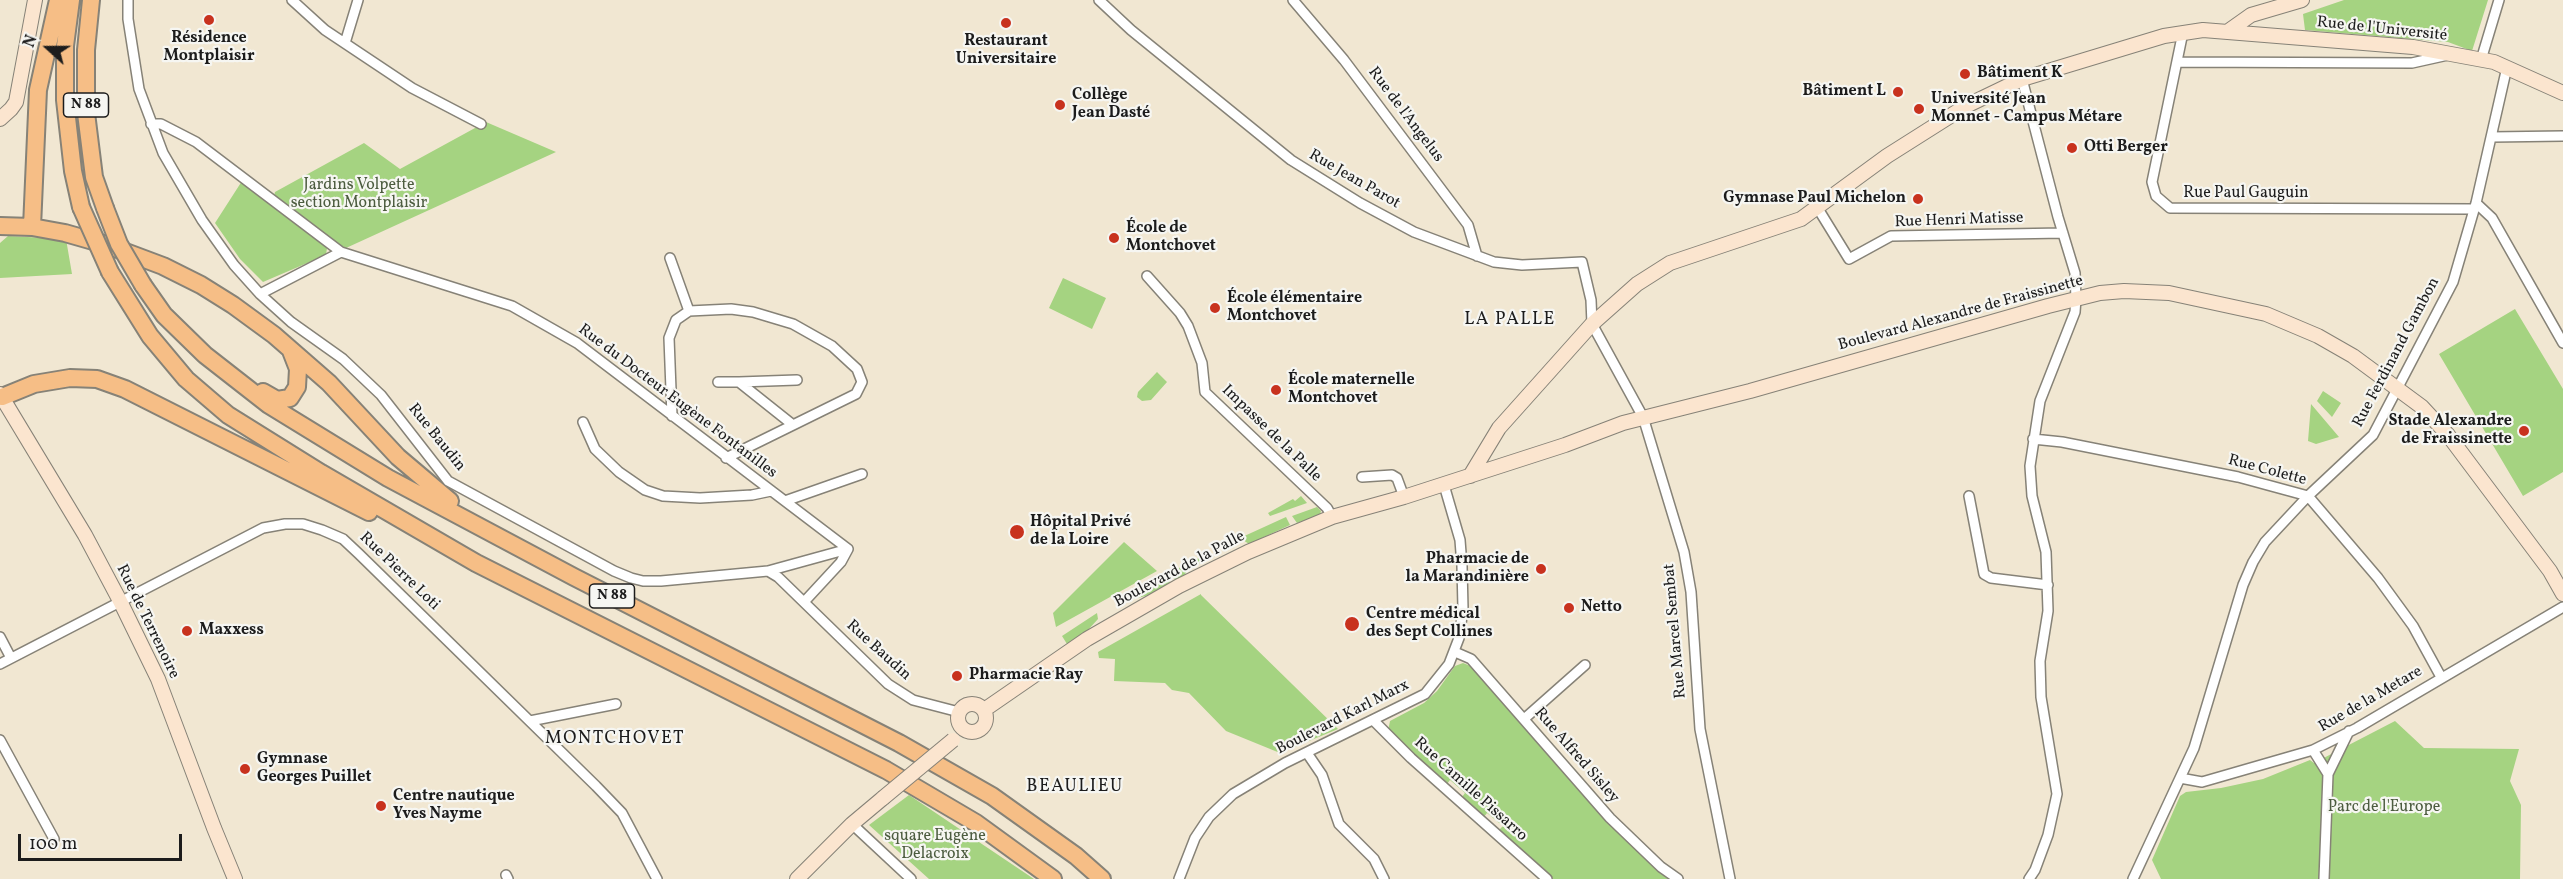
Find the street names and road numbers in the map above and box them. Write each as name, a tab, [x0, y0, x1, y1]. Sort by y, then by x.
street label: Rue de l'Université	[2316, 14, 2448, 46]
street label: Rue de l'Angelus	[1363, 64, 1447, 166]
road number: N 88	[64, 93, 109, 117]
street label: Rue Jean Parot	[1305, 146, 1403, 214]
street label: Rue Paul Gauguin	[2183, 184, 2309, 204]
street label: Rue Henri Matisse	[1894, 209, 2024, 233]
street label: Boulevard Alexandre de Fraissinette	[1836, 272, 2086, 356]
street label: Rue Ferdinand Gambon	[2349, 275, 2445, 431]
street label: Rue du Docteur Eugène Fontanilles	[574, 321, 780, 483]
street label: Impasse de la Palle	[1217, 381, 1325, 487]
street label: Rue Baudin	[403, 400, 469, 476]
street label: Rue Colette	[2226, 451, 2308, 491]
street label: Boulevard de la Palle	[1111, 527, 1249, 613]
street label: Rue Pierre Loti	[355, 529, 443, 615]
street label: Rue de Terrenoire	[111, 562, 183, 682]
street label: Rue Marcel Sembat	[1661, 563, 1691, 699]
road number: N 88	[590, 584, 634, 608]
street label: Rue Baudin	[841, 617, 915, 685]
street label: Rue de la Metare	[2316, 663, 2426, 737]
street label: Boulevard Karl Marx	[1273, 676, 1413, 760]
street label: Rue Alfred Sisley	[1529, 704, 1623, 808]
street label: Rue Camille Pissarro	[1409, 734, 1531, 846]

